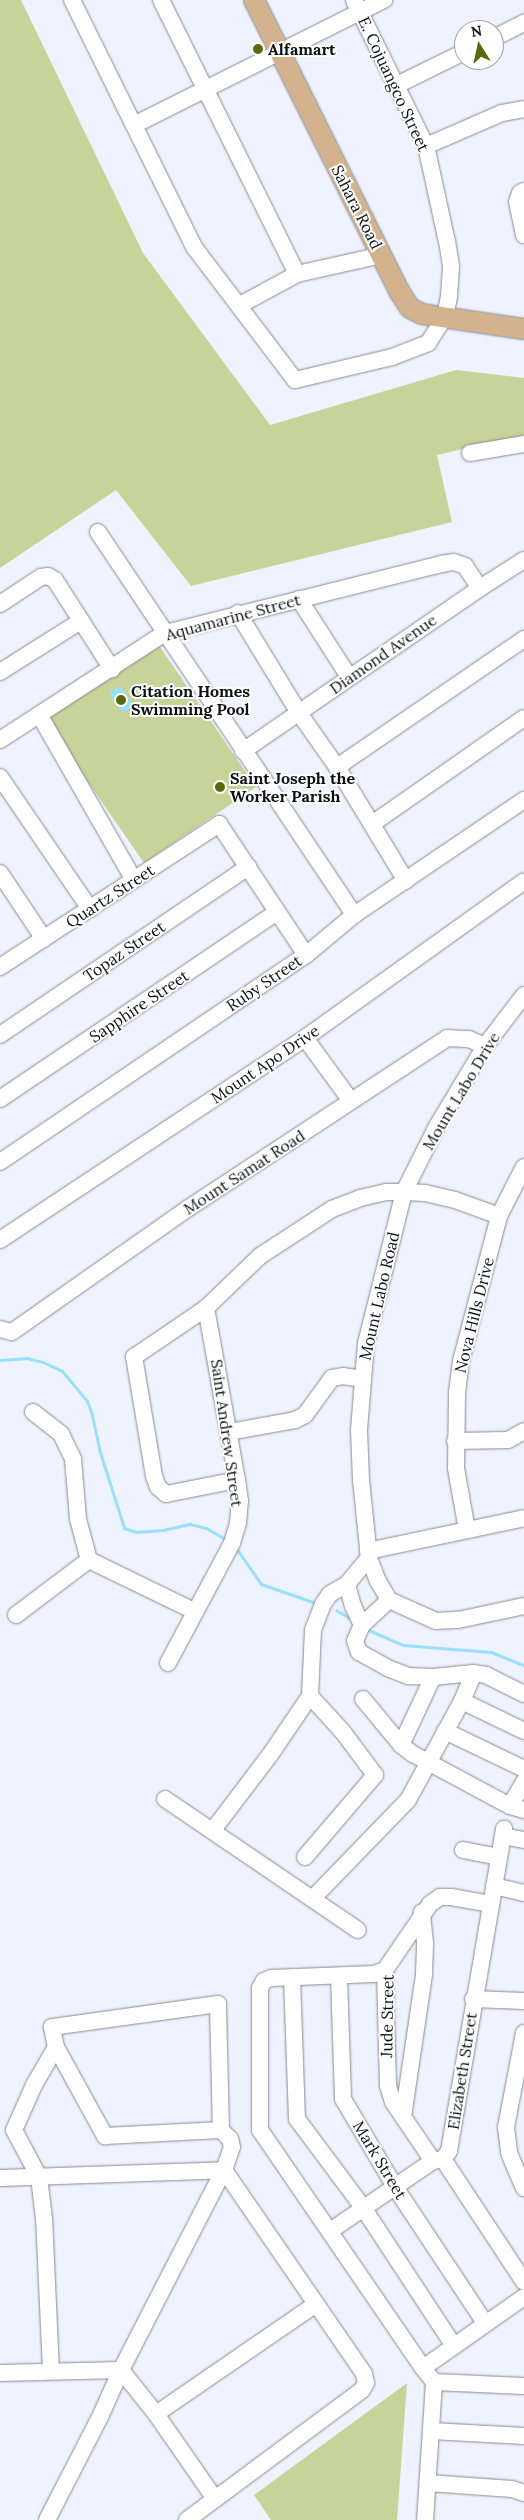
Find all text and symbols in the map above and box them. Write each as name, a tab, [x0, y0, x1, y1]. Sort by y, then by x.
street label: E. Cojuangco Street	[354, 14, 434, 154]
north arrow	[454, 20, 504, 70]
text: N	[470, 21, 483, 41]
place label: Alfamart	[268, 39, 336, 59]
marker: Alfamart	[252, 43, 264, 55]
street label: Sahara Road	[328, 162, 386, 252]
street label: Aquamarine Street	[163, 590, 303, 644]
street label: Diamond Avenue	[326, 610, 440, 698]
place label: Citation Homes Swimming Pool	[131, 681, 250, 719]
marker: Citation Homes Swimming Pool	[115, 694, 127, 706]
place label: Saint Joseph the Worker Parish	[230, 768, 355, 806]
marker: Saint Joseph the Worker Parish	[214, 781, 226, 793]
street label: Quartz Street	[62, 860, 158, 932]
street label: Topaz Street	[80, 917, 168, 985]
street label: Ruby Street	[223, 951, 305, 1015]
street label: Sapphire Street	[86, 966, 192, 1046]
street label: Mount Apo Drive	[207, 1021, 323, 1107]
street label: Mount Labo Drive	[418, 1029, 504, 1153]
street label: Mount Samat Road	[180, 1126, 308, 1218]
street label: Mount Labo Road	[355, 1230, 403, 1362]
street label: Nova Hills Drive	[450, 1255, 498, 1375]
street label: Saint Andrew Street	[207, 1358, 247, 1508]
street label: Jude Street	[377, 1974, 397, 2058]
street label: Elizabeth Street	[443, 2011, 481, 2131]
street label: Mark Street	[349, 2117, 411, 2203]

